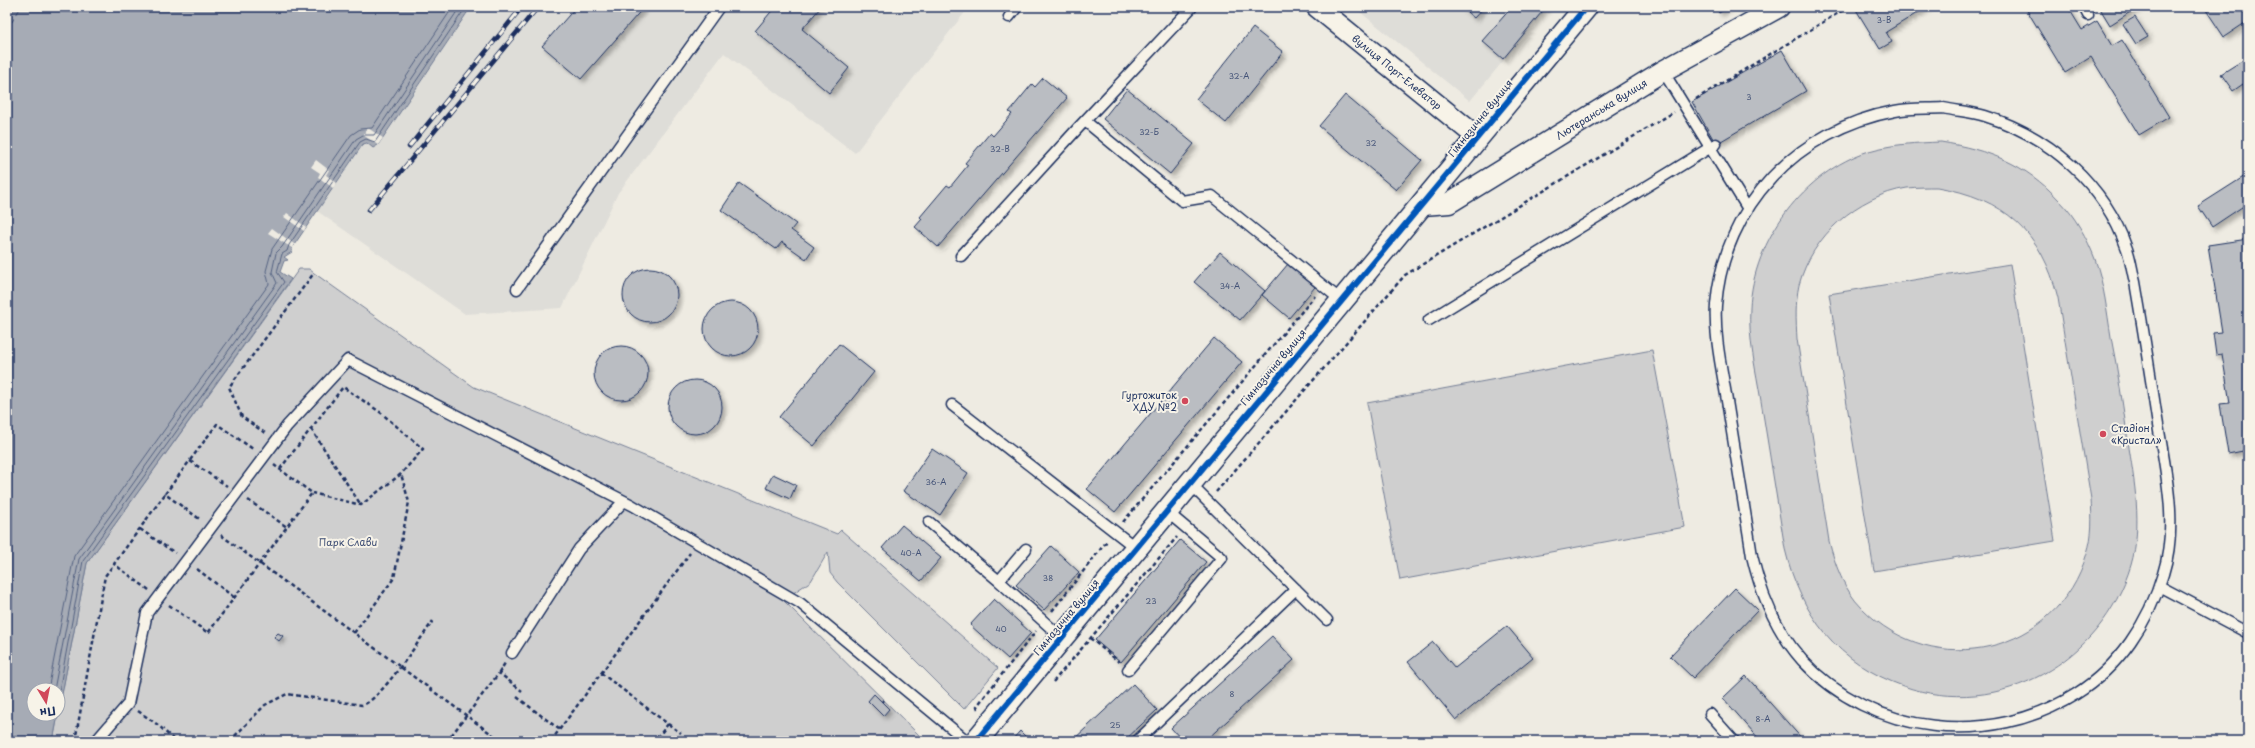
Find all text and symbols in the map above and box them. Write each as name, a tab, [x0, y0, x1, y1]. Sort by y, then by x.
house number: 3-В	[1877, 14, 1891, 26]
street label: вулиця Порт-Елеватор	[1349, 30, 1445, 113]
house number: 32-А	[1229, 70, 1249, 82]
street label: Лютеранська вулиця	[1552, 75, 1650, 143]
street label: Гімназична вулиця	[1444, 76, 1516, 160]
house number: 3	[1746, 91, 1752, 103]
house number: 32-Б	[1139, 126, 1159, 138]
house number: 32	[1366, 137, 1377, 149]
house number: 32-В	[990, 143, 1010, 155]
house number: 34-А	[1220, 280, 1240, 292]
street label: Гімназична вулиця	[1236, 325, 1309, 408]
place label: Гуртожиток ХДУ №2	[1121, 387, 1177, 414]
marker: Гуртожиток ХДУ №2	[1180, 396, 1190, 406]
place label: Стадіон «Кристал»	[2111, 420, 2162, 447]
marker: Стадіон «Кристал»	[2098, 429, 2108, 439]
house number: 36-А	[926, 476, 946, 488]
park label: Парк Слави	[319, 534, 377, 549]
house number: 40-А	[900, 547, 922, 559]
house number: 38	[1043, 572, 1053, 584]
street label: Гімназична вулиця	[1029, 575, 1102, 658]
house number: 23	[1146, 595, 1156, 607]
house number: 40	[995, 623, 1007, 635]
north arrow	[26, 682, 66, 722]
house number: 8	[1230, 688, 1235, 700]
text: Пн	[38, 703, 57, 722]
house number: 8-А	[1756, 713, 1770, 725]
house number: 25	[1110, 719, 1120, 731]

